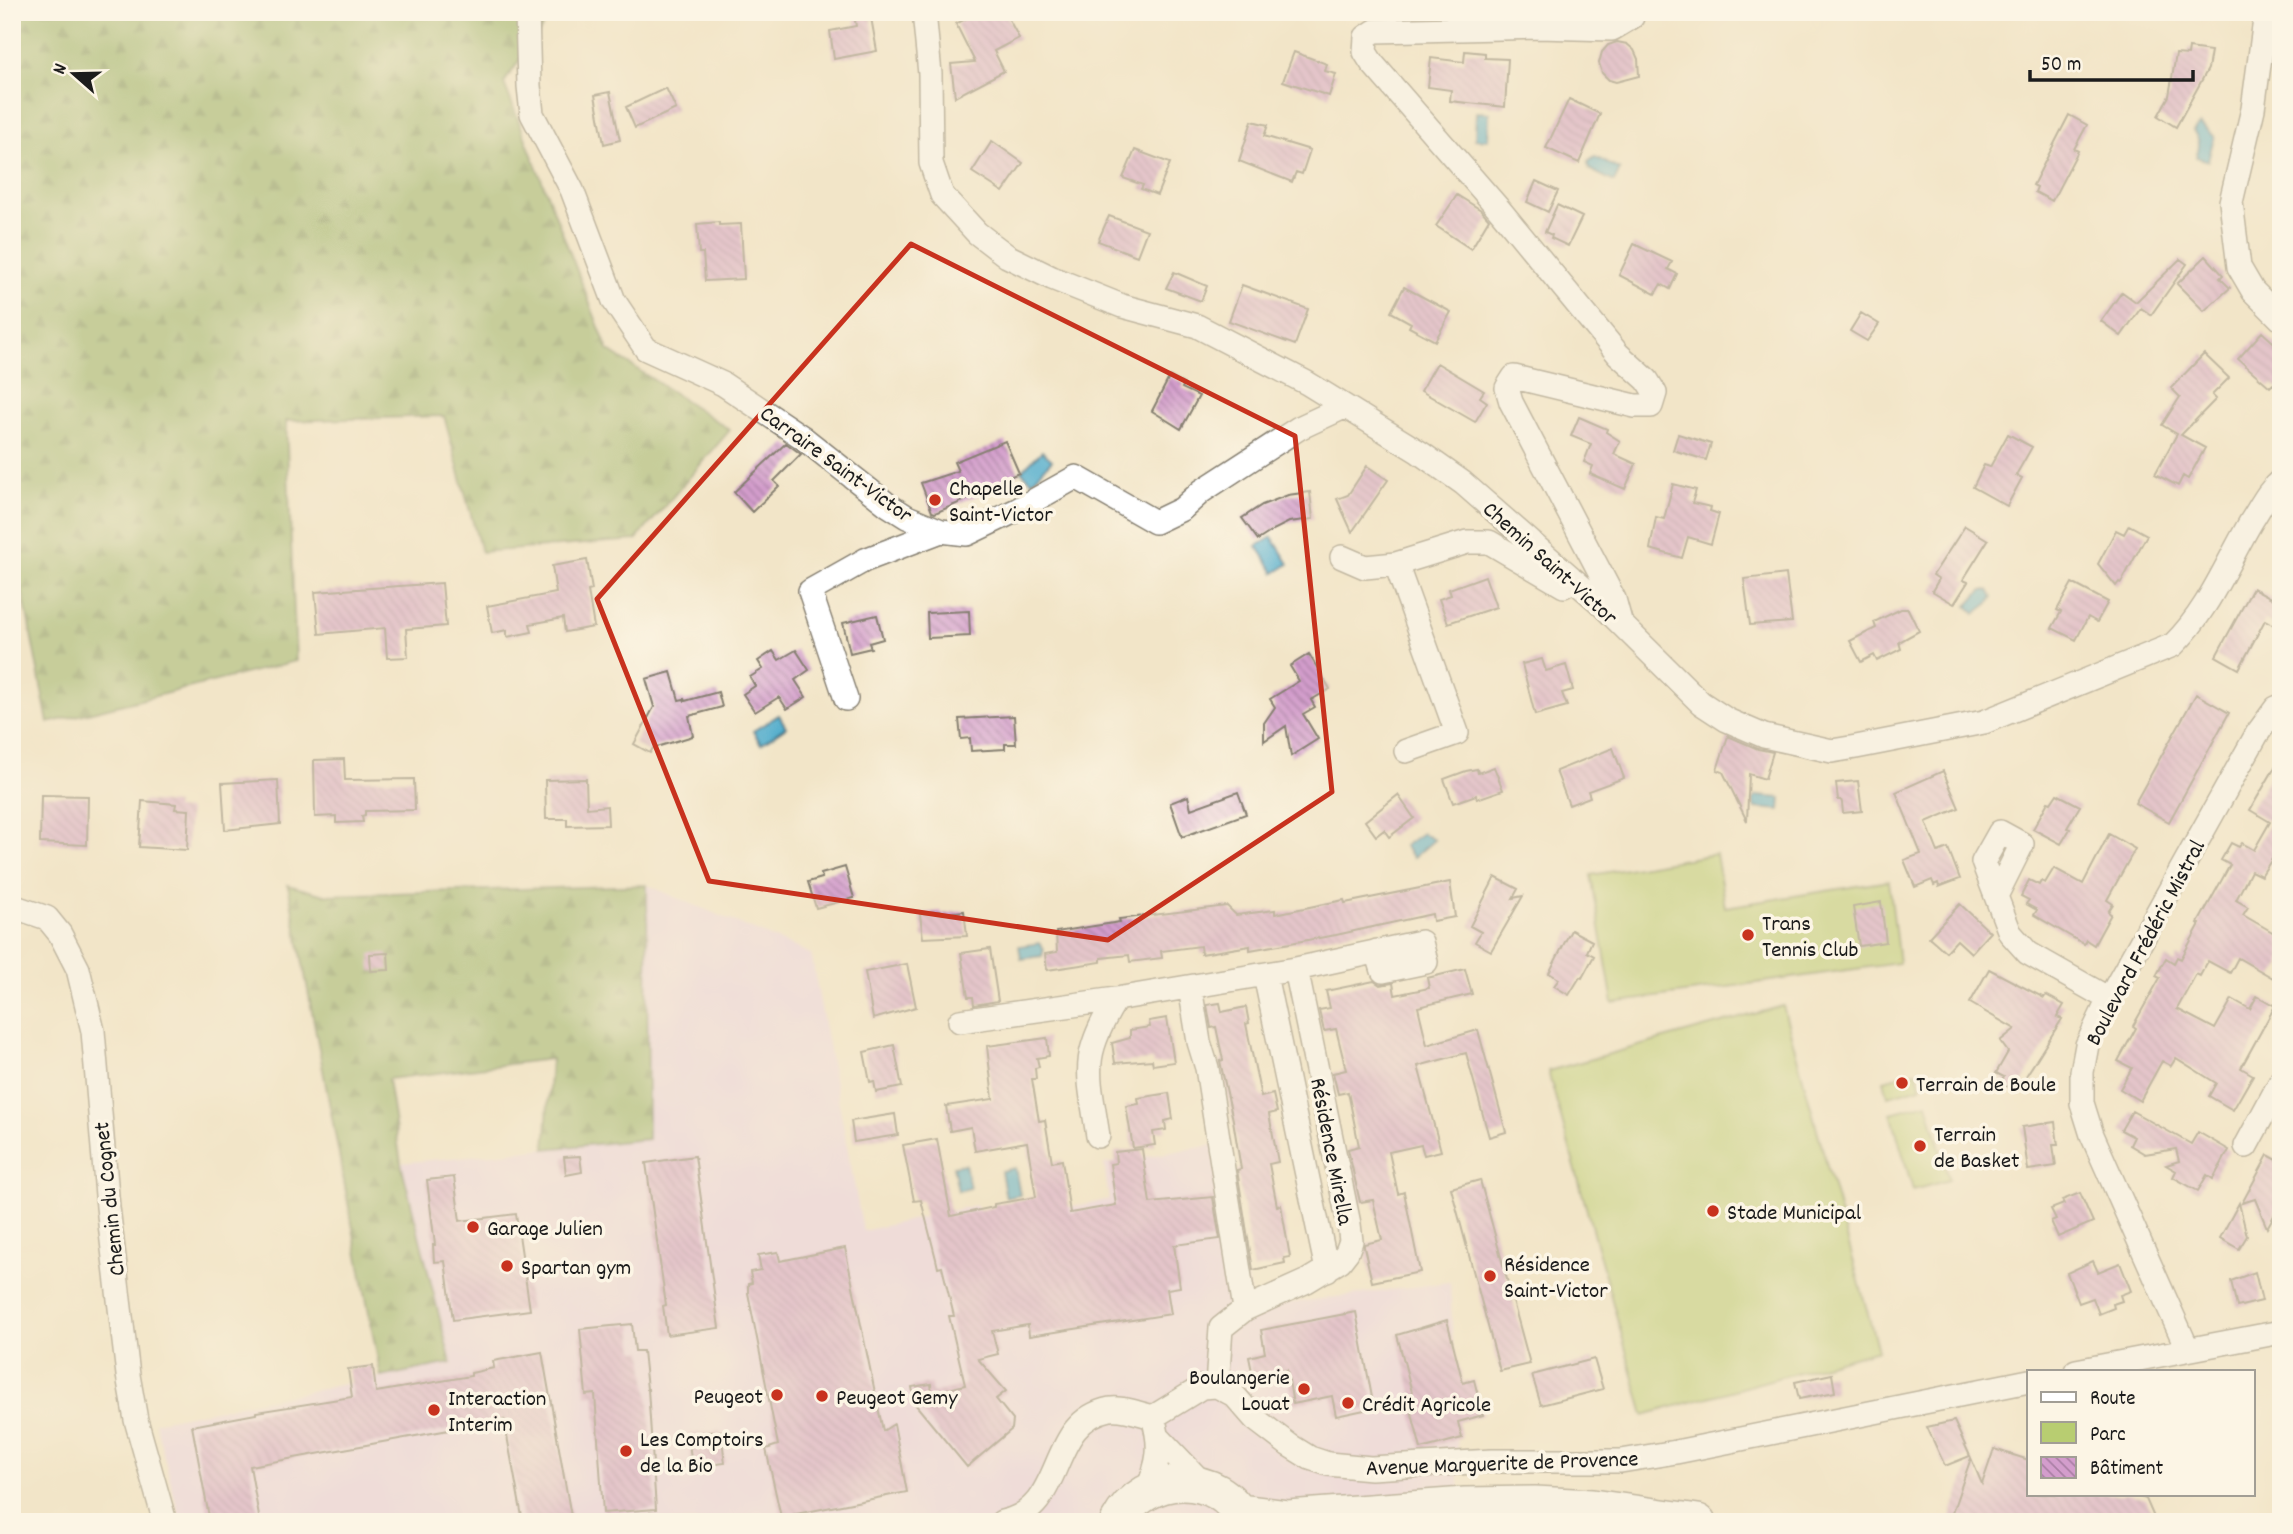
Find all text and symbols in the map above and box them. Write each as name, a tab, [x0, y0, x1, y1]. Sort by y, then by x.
north arrow	[38, 38, 108, 108]
scale bar	[2030, 38, 2193, 82]
text: 50 m	[2041, 51, 2081, 81]
text: N	[47, 60, 76, 78]
street label: Carraire Saint-Victor	[752, 399, 919, 533]
place label: Chapelle Saint-Victor	[949, 474, 1053, 533]
marker: Chapelle Saint-Victor	[927, 492, 943, 508]
street label: Chemin Saint-Victor	[1474, 495, 1624, 635]
street label: Boulevard Frédéric Mistral	[2079, 834, 2216, 1052]
place label: Trans Tennis Club	[1762, 909, 1858, 968]
marker: Trans Tennis Club	[1740, 927, 1756, 943]
place label: Terrain de Boule	[1916, 1070, 2056, 1103]
street label: Résidence Mirella	[1299, 1075, 1360, 1229]
marker: Terrain de Boule	[1894, 1075, 1910, 1091]
street label: Chemin du Cognet	[87, 1120, 136, 1277]
place label: Terrain de Basket	[1934, 1120, 2020, 1179]
marker: Terrain de Basket	[1912, 1138, 1928, 1154]
place label: Stade Municipal	[1727, 1198, 1862, 1231]
marker: Stade Municipal	[1705, 1203, 1721, 1219]
place label: Garage Julien	[487, 1214, 603, 1247]
marker: Garage Julien	[465, 1219, 481, 1235]
place label: Résidence Saint-Victor	[1504, 1250, 1608, 1309]
place label: Spartan gym	[521, 1253, 631, 1286]
marker: Spartan gym	[499, 1258, 515, 1274]
marker: Résidence Saint-Victor	[1482, 1268, 1498, 1284]
place label: Boulangerie Louat	[1189, 1363, 1290, 1422]
legend	[2027, 1370, 2254, 1496]
marker: Boulangerie Louat	[1296, 1381, 1312, 1397]
place label: Peugeot	[694, 1382, 763, 1415]
place label: Peugeot Gemy	[836, 1383, 958, 1416]
place label: Interaction Interim	[448, 1384, 547, 1443]
text: Route	[2090, 1385, 2136, 1415]
marker: Peugeot	[769, 1387, 785, 1403]
marker: Peugeot Gemy	[814, 1388, 830, 1404]
place label: Crédit Agricole	[1362, 1390, 1491, 1423]
marker: Crédit Agricole	[1340, 1395, 1356, 1411]
marker: Interaction Interim	[426, 1402, 442, 1418]
text: Parc	[2090, 1421, 2126, 1451]
place label: Les Comptoirs de la Bio	[640, 1425, 764, 1484]
marker: Les Comptoirs de la Bio	[618, 1443, 634, 1459]
street label: Avenue Marguerite de Provence	[1365, 1444, 1639, 1487]
text: Bâtiment	[2090, 1455, 2163, 1485]

